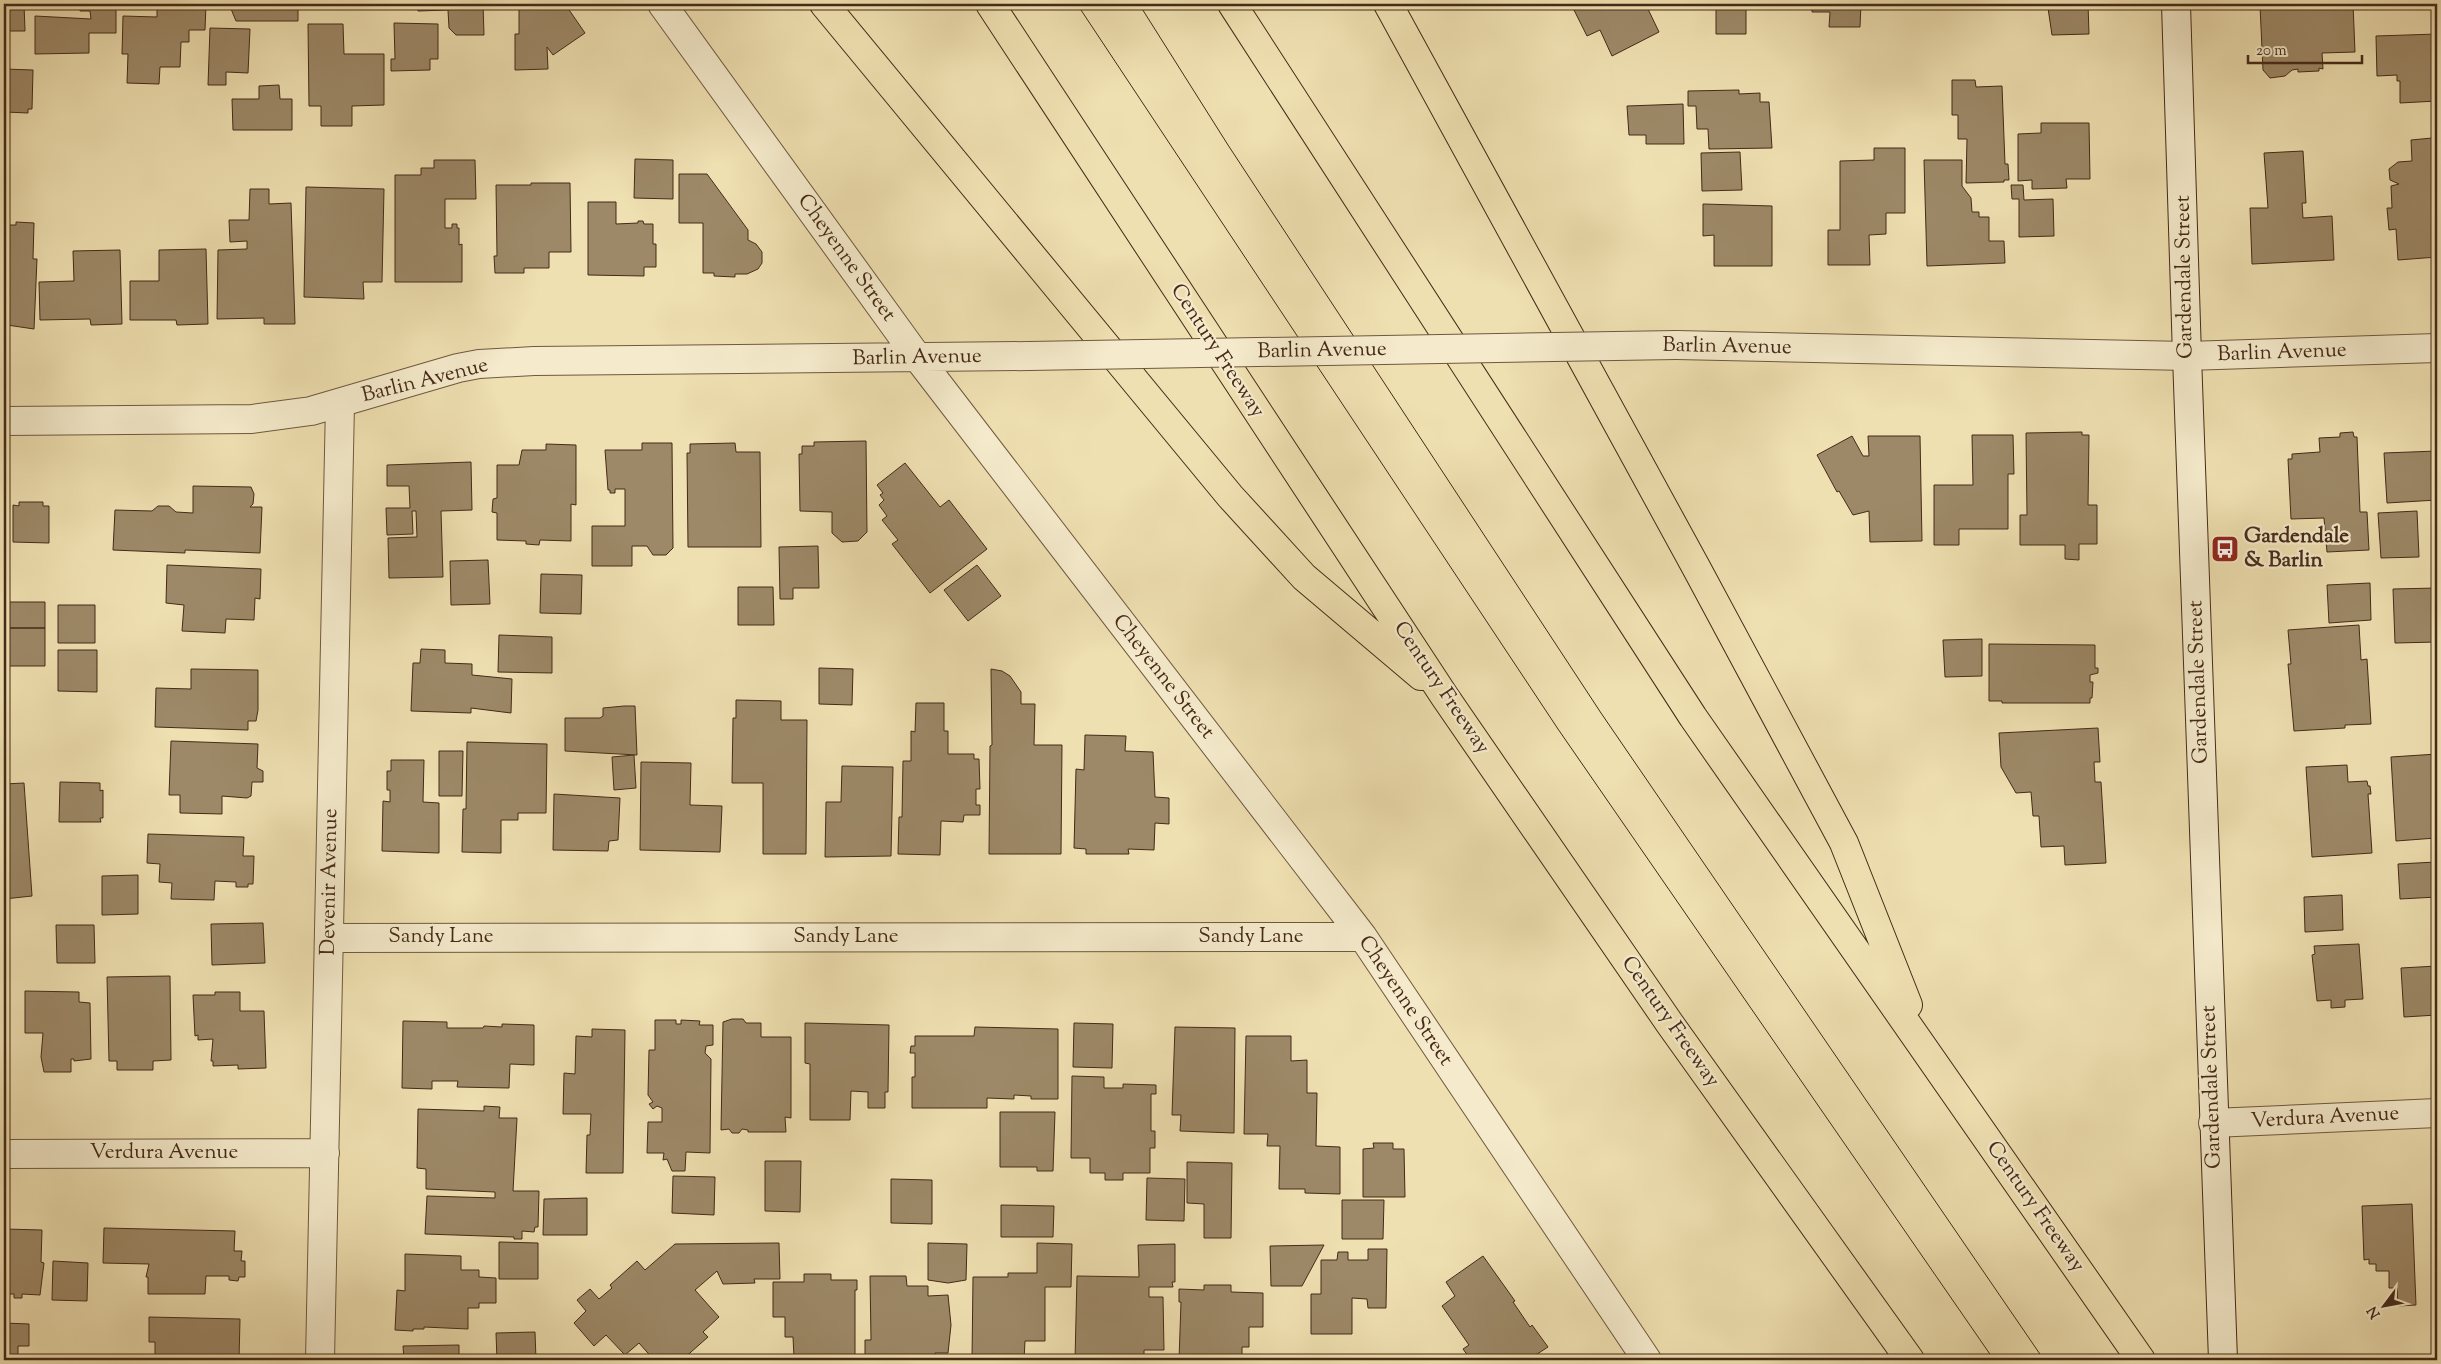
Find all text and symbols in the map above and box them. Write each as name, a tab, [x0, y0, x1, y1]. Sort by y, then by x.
scale bar	[2248, 32, 2362, 64]
text: 20 m	[2256, 41, 2287, 62]
street label: Cheyenne Street	[789, 188, 903, 328]
street label: Gardendale Street	[2169, 195, 2201, 359]
street label: Century Freeway	[1162, 278, 1272, 424]
street label: Barlin Avenue	[1662, 331, 1792, 363]
street label: Barlin Avenue	[1257, 335, 1387, 367]
street label: Barlin Avenue	[2217, 336, 2347, 370]
street label: Barlin Avenue	[852, 342, 982, 374]
street label: Barlin Avenue	[359, 351, 491, 411]
place label: Gardendale & Barlin	[2244, 522, 2349, 576]
bus stop icon: Gardendale & Barlin	[2210, 534, 2240, 564]
street label: Gardendale Street	[2181, 600, 2217, 764]
street label: Cheyenne Street	[1105, 608, 1221, 746]
street label: Century Freeway	[1385, 616, 1497, 761]
street label: Devenir Avenue	[314, 808, 346, 956]
street label: Sandy Lane	[388, 922, 494, 952]
street label: Sandy Lane	[793, 922, 899, 952]
street label: Sandy Lane	[1198, 922, 1304, 952]
street label: Cheyenne Street	[1350, 930, 1460, 1072]
street label: Century Freeway	[1613, 950, 1727, 1094]
street label: Gardendale Street	[2194, 1005, 2230, 1169]
street label: Verdura Avenue	[2250, 1099, 2400, 1137]
street label: Century Freeway	[1978, 1135, 2092, 1279]
street label: Verdura Avenue	[90, 1138, 238, 1168]
north arrow	[2358, 1282, 2408, 1332]
text: N	[2363, 1302, 2386, 1322]

